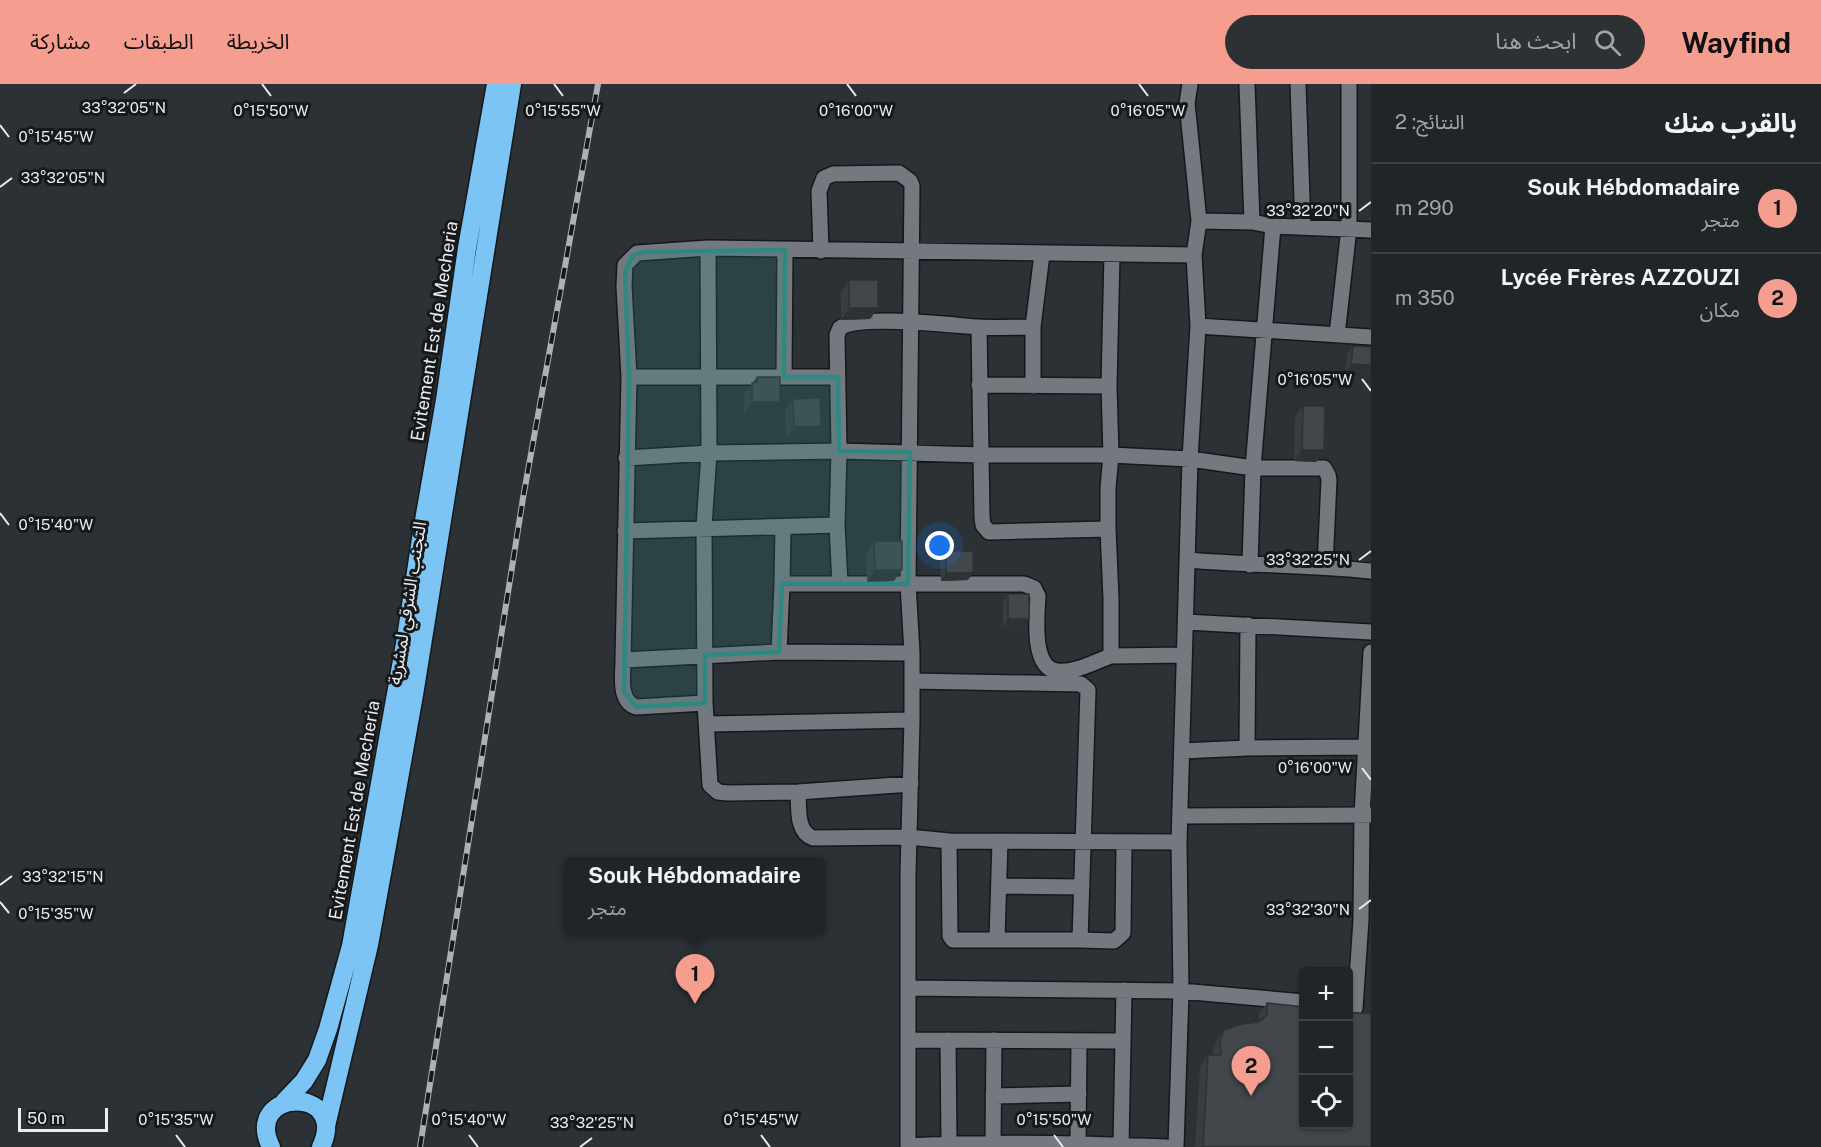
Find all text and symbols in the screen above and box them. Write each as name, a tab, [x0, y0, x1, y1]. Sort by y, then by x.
search box	[1225, 15, 1645, 69]
icon: search	[1591, 26, 1624, 59]
text: Wayfind	[1681, 26, 1791, 59]
text: ابحث هنا	[1495, 28, 1576, 54]
text: مشاركة	[30, 29, 91, 54]
text: الطبقات	[124, 29, 194, 54]
text: الخريطة	[227, 29, 290, 54]
text: 33°32'05"N	[82, 99, 166, 116]
text: 0°15'50"W	[233, 102, 309, 119]
text: 0°15'55"W	[525, 102, 601, 119]
text: 0°16'00"W	[819, 102, 893, 119]
text: 0°16'05"W	[1111, 102, 1185, 119]
text: بالقرب منك	[1664, 107, 1797, 138]
text: النتائج: 2	[1395, 110, 1465, 134]
text: 0°15'45"W	[18, 128, 94, 145]
text: 33°32'05"N	[21, 169, 105, 186]
text: Souk Hébdomadaire	[1527, 174, 1740, 200]
text: 290 m	[1395, 196, 1454, 220]
text: 1	[1773, 196, 1782, 220]
text: 33°32'20"N	[1266, 202, 1350, 219]
text: متجر	[1701, 208, 1740, 232]
street label: Evitement Est de Mecheria	[406, 219, 462, 443]
text: Lycée Frères AZZOUZI	[1501, 264, 1740, 290]
text: 350 m	[1395, 286, 1455, 310]
text: 2	[1771, 286, 1784, 310]
text: مكان	[1700, 298, 1740, 322]
text: 0°16'05"W	[1278, 371, 1352, 388]
text: 0°15'40"W	[19, 516, 93, 533]
street label: التجنب الشرقي لمشرية	[384, 520, 433, 687]
your location	[925, 531, 954, 560]
text: 33°32'25"N	[1266, 551, 1350, 568]
street label: Evitement Est de Mecheria	[324, 699, 384, 921]
text: 0°16'00"W	[1278, 759, 1352, 776]
popup	[564, 857, 825, 935]
text: Souk Hébdomadaire	[588, 862, 801, 888]
text: 33°32'15"N	[22, 868, 104, 885]
text: متجر	[588, 896, 627, 920]
text: 33°32'30"N	[1266, 901, 1350, 918]
text: 0°15'35"W	[18, 905, 94, 922]
pin: 1	[676, 954, 714, 1004]
map controls	[1299, 967, 1353, 1129]
button: +	[1299, 967, 1353, 1021]
button: −	[1299, 1021, 1353, 1075]
pin: 2	[1232, 1046, 1270, 1096]
button: locate	[1299, 1075, 1353, 1129]
scale bar	[18, 1105, 108, 1132]
text: 50 m	[27, 1109, 65, 1128]
text: 0°15'35"W	[138, 1111, 214, 1128]
text: 0°15'40"W	[432, 1111, 506, 1128]
text: 0°15'45"W	[723, 1111, 799, 1128]
text: 0°15'50"W	[1016, 1111, 1092, 1128]
text: 33°32'25"N	[550, 1114, 634, 1131]

